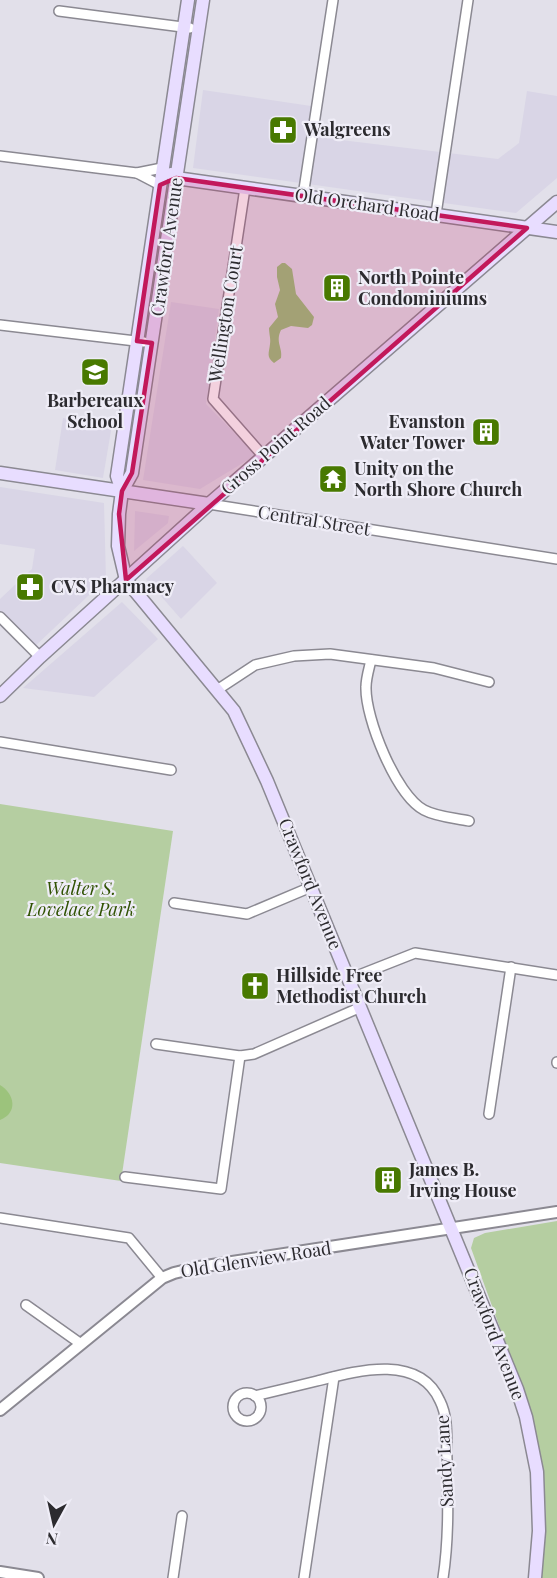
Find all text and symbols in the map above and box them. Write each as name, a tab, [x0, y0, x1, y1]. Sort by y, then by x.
pharmacy icon: Walgreens	[267, 114, 299, 146]
place label: Walgreens	[303, 117, 391, 141]
street label: Crawford Avenue	[144, 176, 188, 318]
street label: Old Orchard Road	[293, 182, 442, 226]
street label: Wellington Court	[202, 243, 248, 385]
place label: North Pointe Condominiums	[358, 265, 487, 310]
building icon: North Pointe Condominiums	[321, 272, 353, 304]
school or university icon: Barbereaux School	[79, 356, 111, 388]
place label: Barbereaux School	[47, 388, 143, 433]
street label: Gross Point Road	[215, 390, 336, 500]
place label: Evanston Water Tower	[359, 409, 466, 454]
building icon: Evanston Water Tower	[470, 416, 502, 448]
place label: Unity on the North Shore Church	[354, 456, 522, 501]
temple icon: Unity on the North Shore Church	[317, 463, 349, 495]
street label: Central Street	[256, 499, 373, 541]
pharmacy icon: CVS Pharmacy	[14, 571, 46, 603]
place label: CVS Pharmacy	[51, 574, 175, 598]
street label: Crawford Avenue	[274, 814, 348, 953]
park label: Walter S. Lovelace Park	[26, 876, 135, 921]
place label: Hillside Free Methodist Church	[276, 963, 427, 1008]
church icon: Hillside Free Methodist Church	[239, 970, 271, 1002]
place label: James B. Irving House	[408, 1157, 517, 1202]
building icon: James B. Irving House	[372, 1164, 404, 1196]
street label: Old Glenview Road	[179, 1235, 333, 1283]
street label: Crawford Avenue	[459, 1264, 531, 1403]
street label: Sandy Lane	[430, 1414, 458, 1508]
north arrow	[24, 1494, 84, 1554]
text: N	[44, 1528, 59, 1551]

